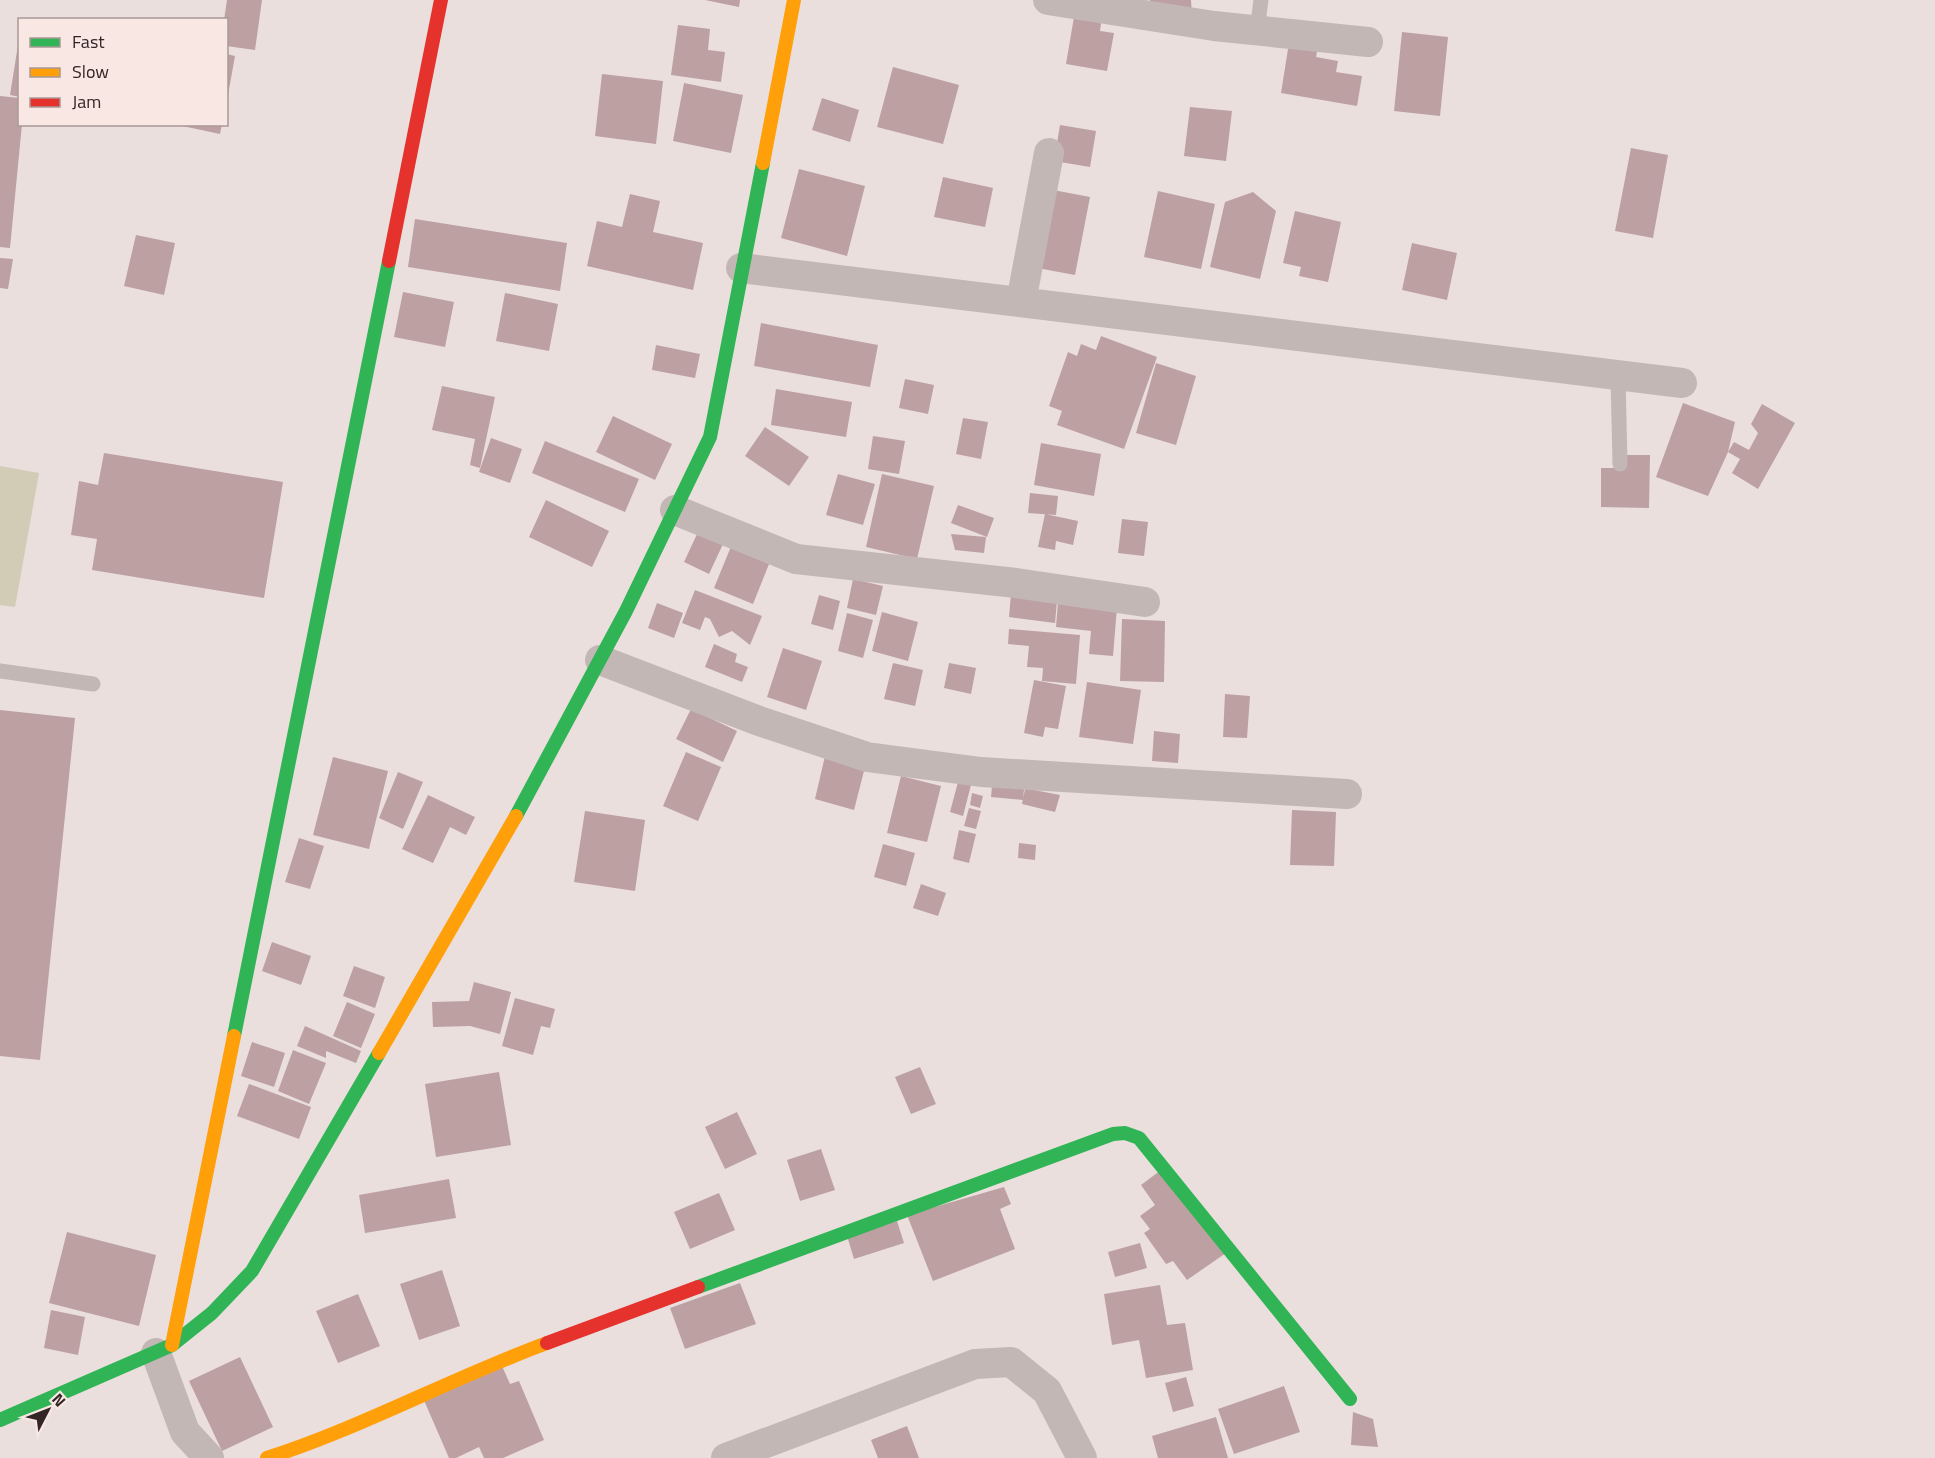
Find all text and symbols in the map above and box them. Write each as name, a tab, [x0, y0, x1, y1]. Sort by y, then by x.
legend	[18, 18, 228, 126]
text: Fast	[72, 28, 105, 55]
text: Slow	[72, 58, 109, 85]
text: Jam	[72, 88, 101, 115]
north arrow	[18, 1380, 78, 1440]
text: N	[47, 1388, 72, 1412]

